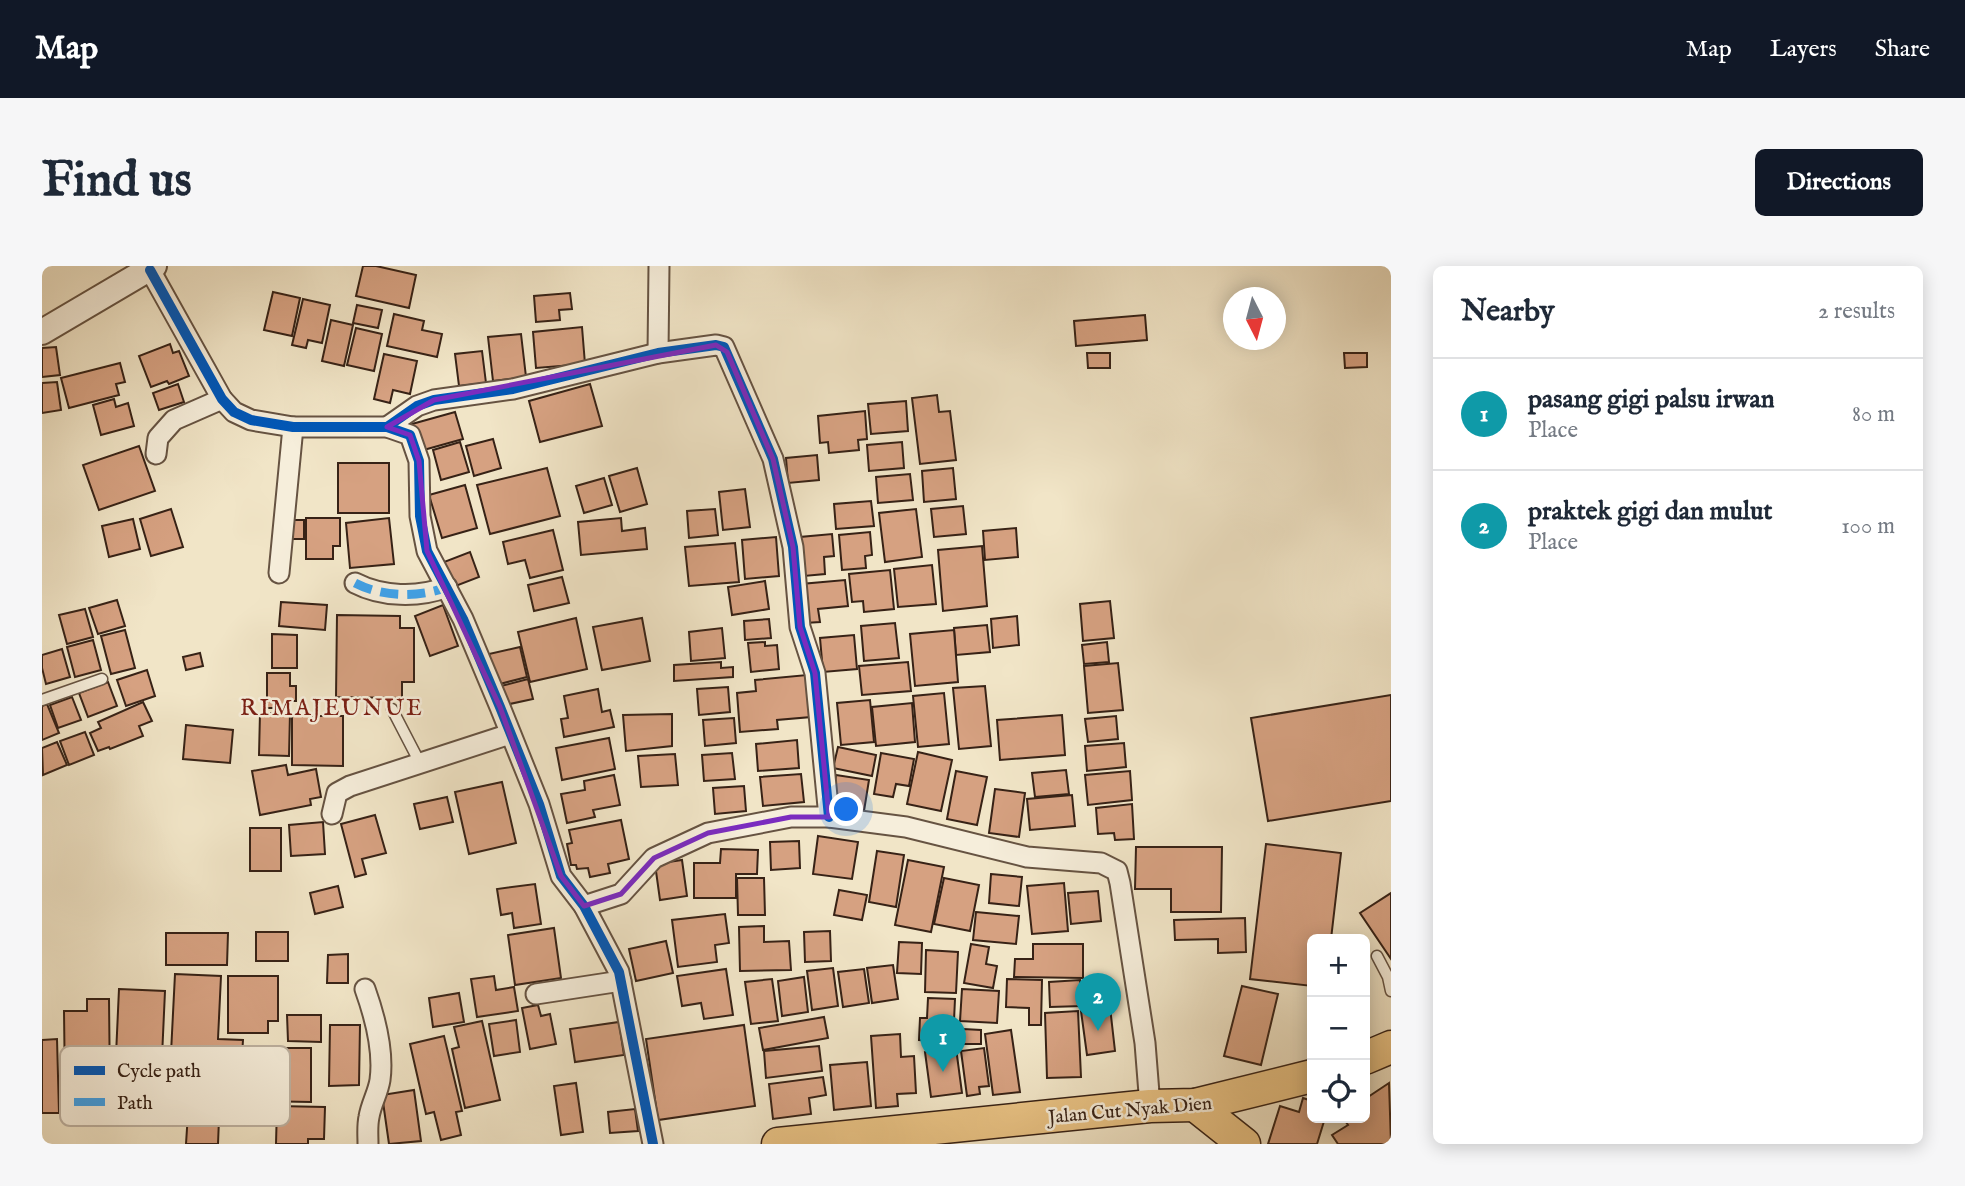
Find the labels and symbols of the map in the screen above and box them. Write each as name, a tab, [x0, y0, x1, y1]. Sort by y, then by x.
north arrow	[1223, 287, 1286, 350]
district label: RIMAJEUNUE	[240, 694, 424, 723]
your location	[829, 792, 863, 826]
pin: 2	[1075, 973, 1121, 1031]
pin: 1	[920, 1014, 966, 1072]
legend	[60, 1046, 290, 1126]
text: Cycle path	[117, 1060, 201, 1084]
text: Path	[117, 1092, 153, 1116]
street label: Jalan Cut Nyak Dien	[1045, 1092, 1213, 1130]

